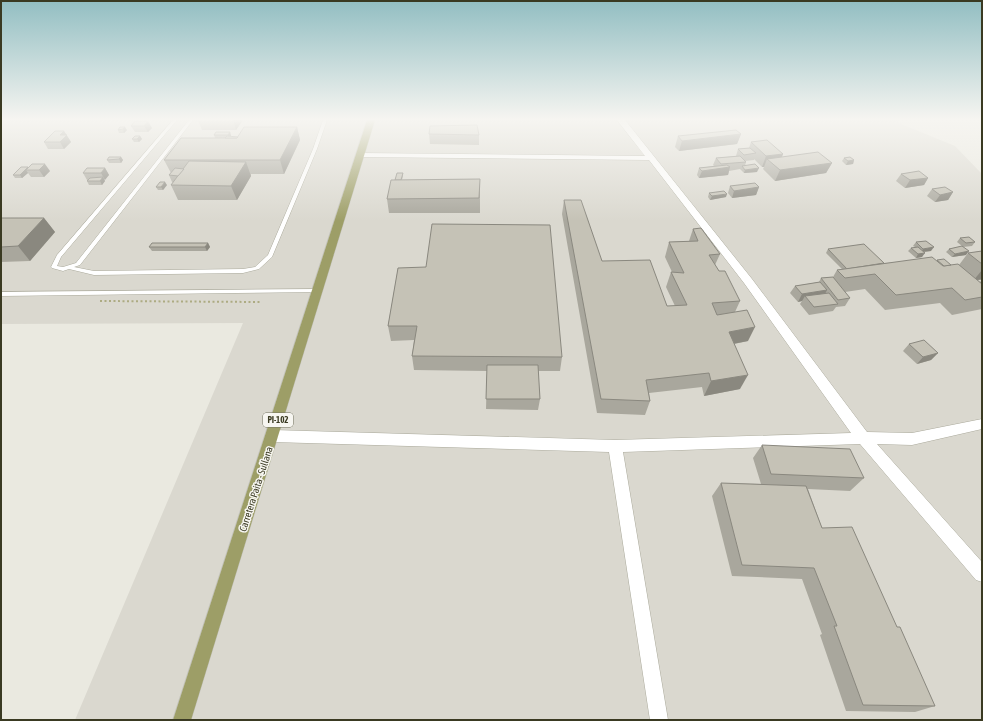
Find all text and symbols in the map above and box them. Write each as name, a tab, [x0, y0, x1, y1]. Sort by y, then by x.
road number: PI-102	[263, 413, 293, 427]
street label: Carretera Paita - Sullana	[237, 445, 275, 533]

